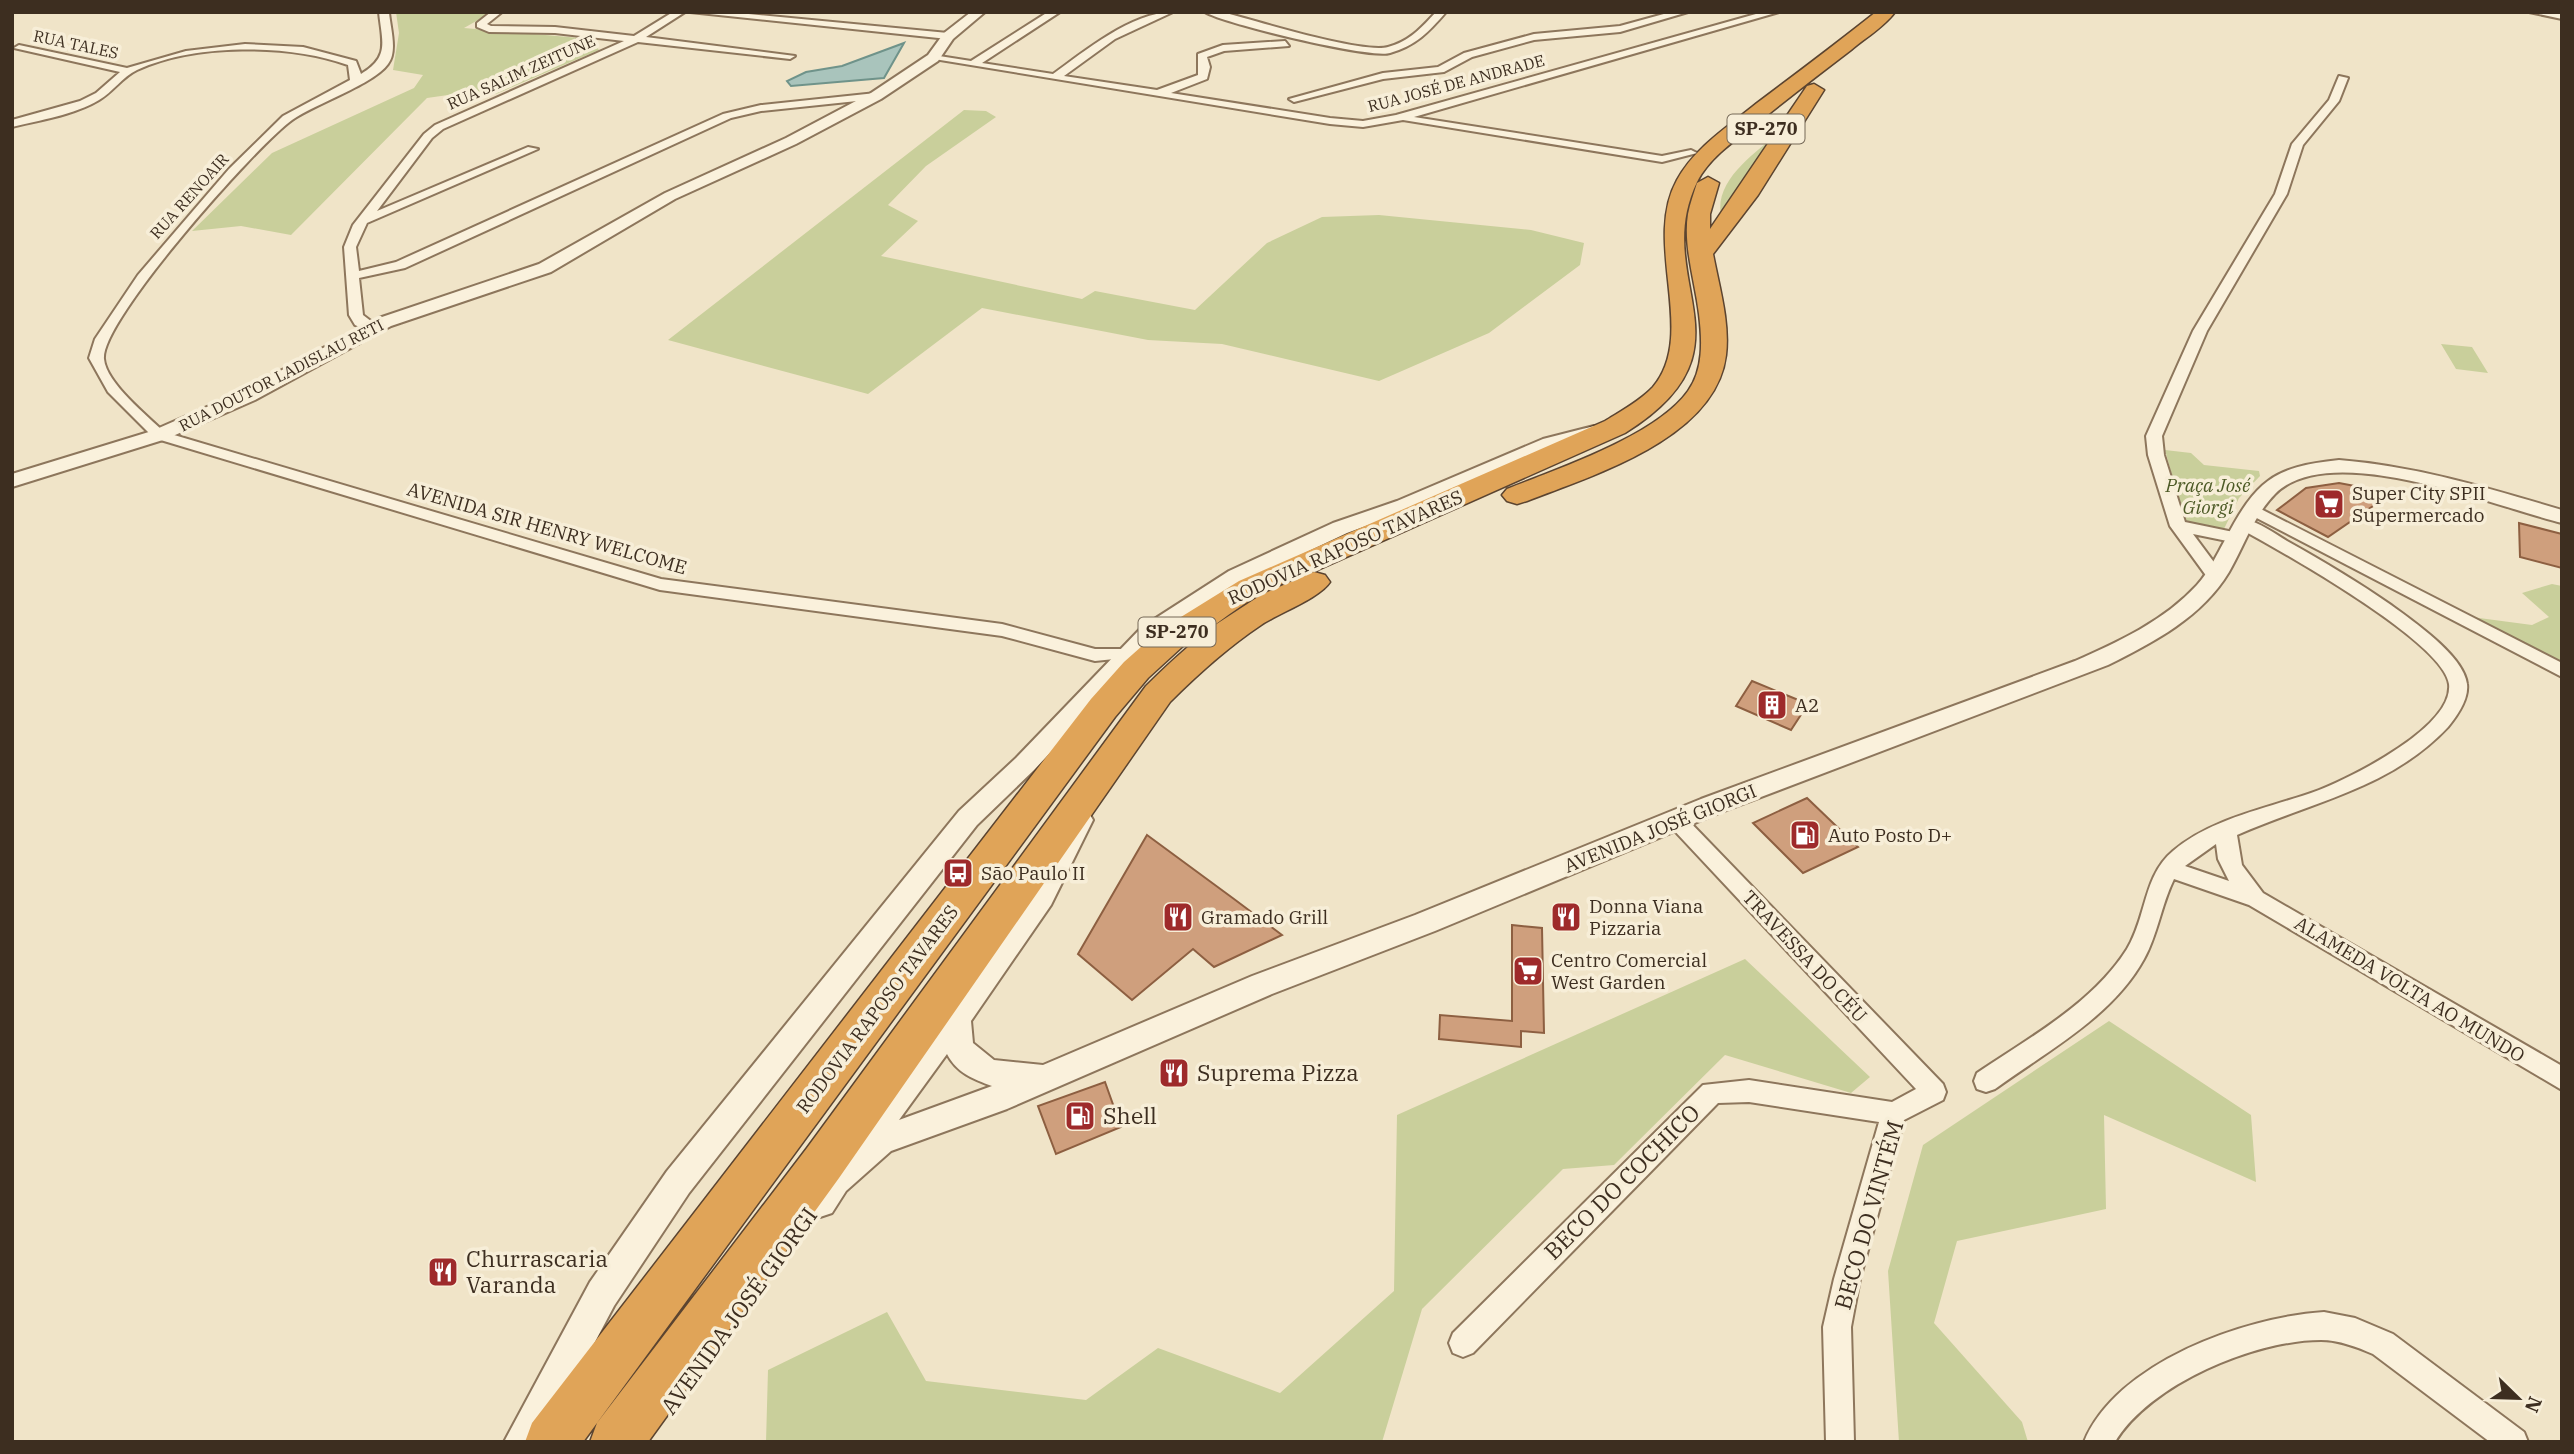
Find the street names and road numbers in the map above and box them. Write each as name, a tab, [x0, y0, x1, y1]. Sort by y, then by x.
street label: RUA TALES	[32, 25, 120, 63]
street label: RUA SALIM ZEITUNE	[444, 30, 598, 114]
street label: RUA JOSÉ DE ANDRADE	[1365, 49, 1547, 116]
road number: SP-270	[1728, 114, 1804, 144]
street label: RUA RENOAIR	[145, 149, 233, 243]
street label: RUA DOUTOR LADISLAU RETI	[175, 315, 387, 435]
street label: AVENIDA SIR HENRY WELCOME	[404, 476, 690, 580]
street label: RODOVIA RAPOSO TAVARES	[1224, 484, 1466, 610]
road number: SP-270	[1138, 618, 1216, 646]
street label: AVENIDA JOSÉ GIORGI	[1560, 778, 1760, 878]
street label: TRAVESSA DO CÉU	[1738, 885, 1872, 1027]
street label: RODOVIA RAPOSO TAVARES	[791, 900, 963, 1118]
street label: ALAMEDA VOLTA AO MUNDO	[2291, 911, 2529, 1067]
street label: BECO DO COCHICO	[1537, 1097, 1706, 1266]
street label: BECO DO VINTÉM	[1827, 1116, 1909, 1313]
street label: AVENIDA JOSÉ GIORGI	[653, 1201, 823, 1420]

